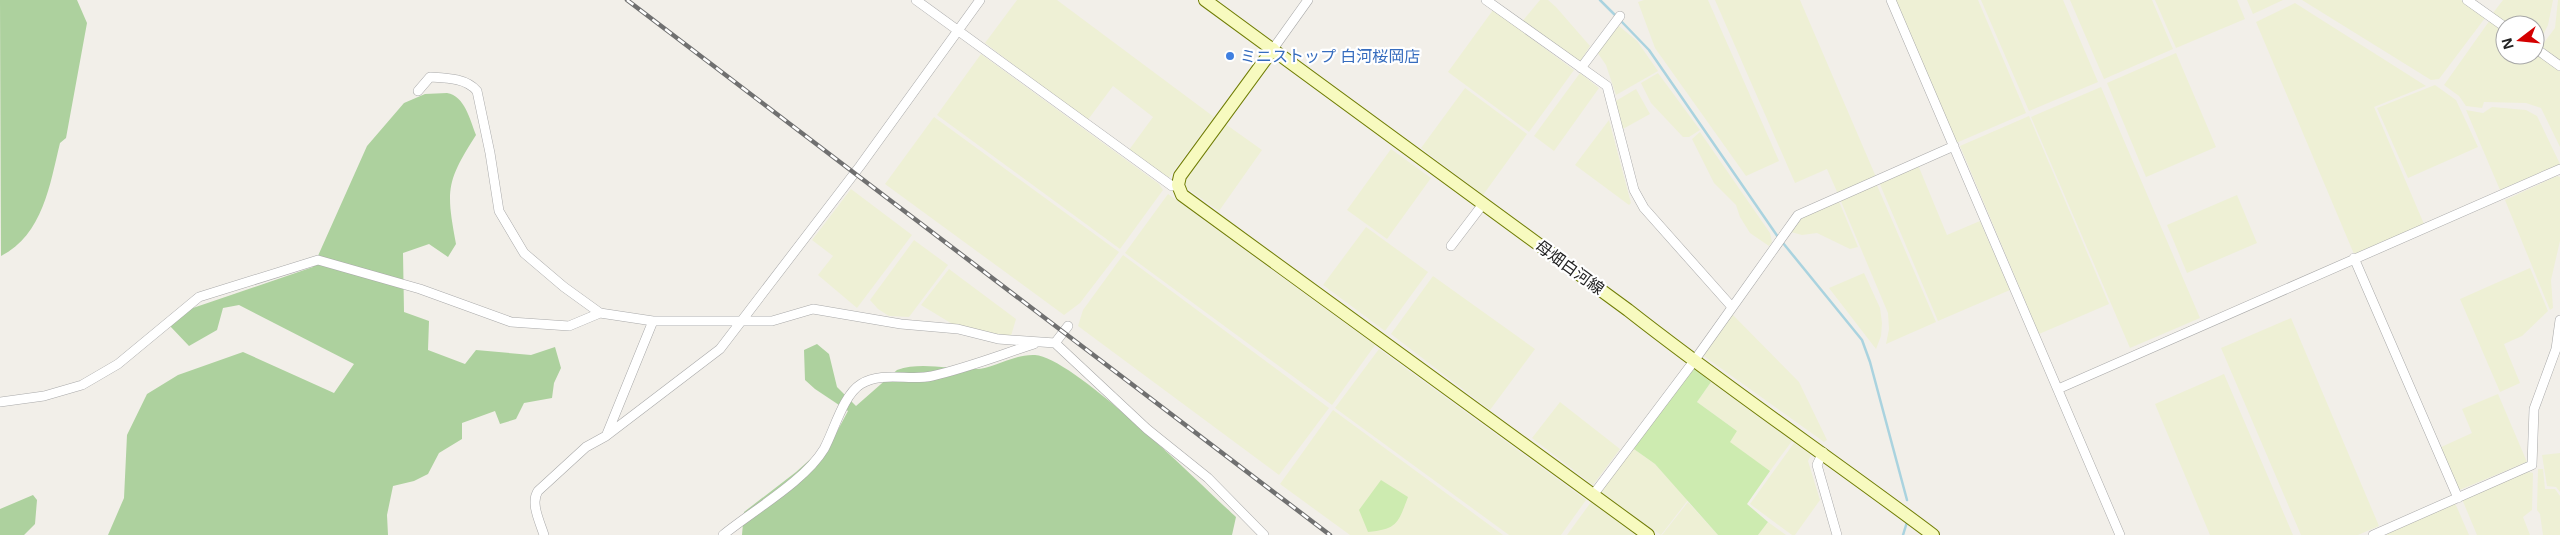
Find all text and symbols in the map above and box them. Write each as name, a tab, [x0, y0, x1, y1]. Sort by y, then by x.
north arrow	[2495, 15, 2545, 65]
text: N	[2496, 36, 2518, 52]
place label: ミニストップ 白河桜岡店	[1240, 45, 1420, 67]
marker: ミニストップ 白河桜岡店	[1224, 50, 1236, 62]
street label: 母畑白河線	[1531, 235, 1609, 299]

